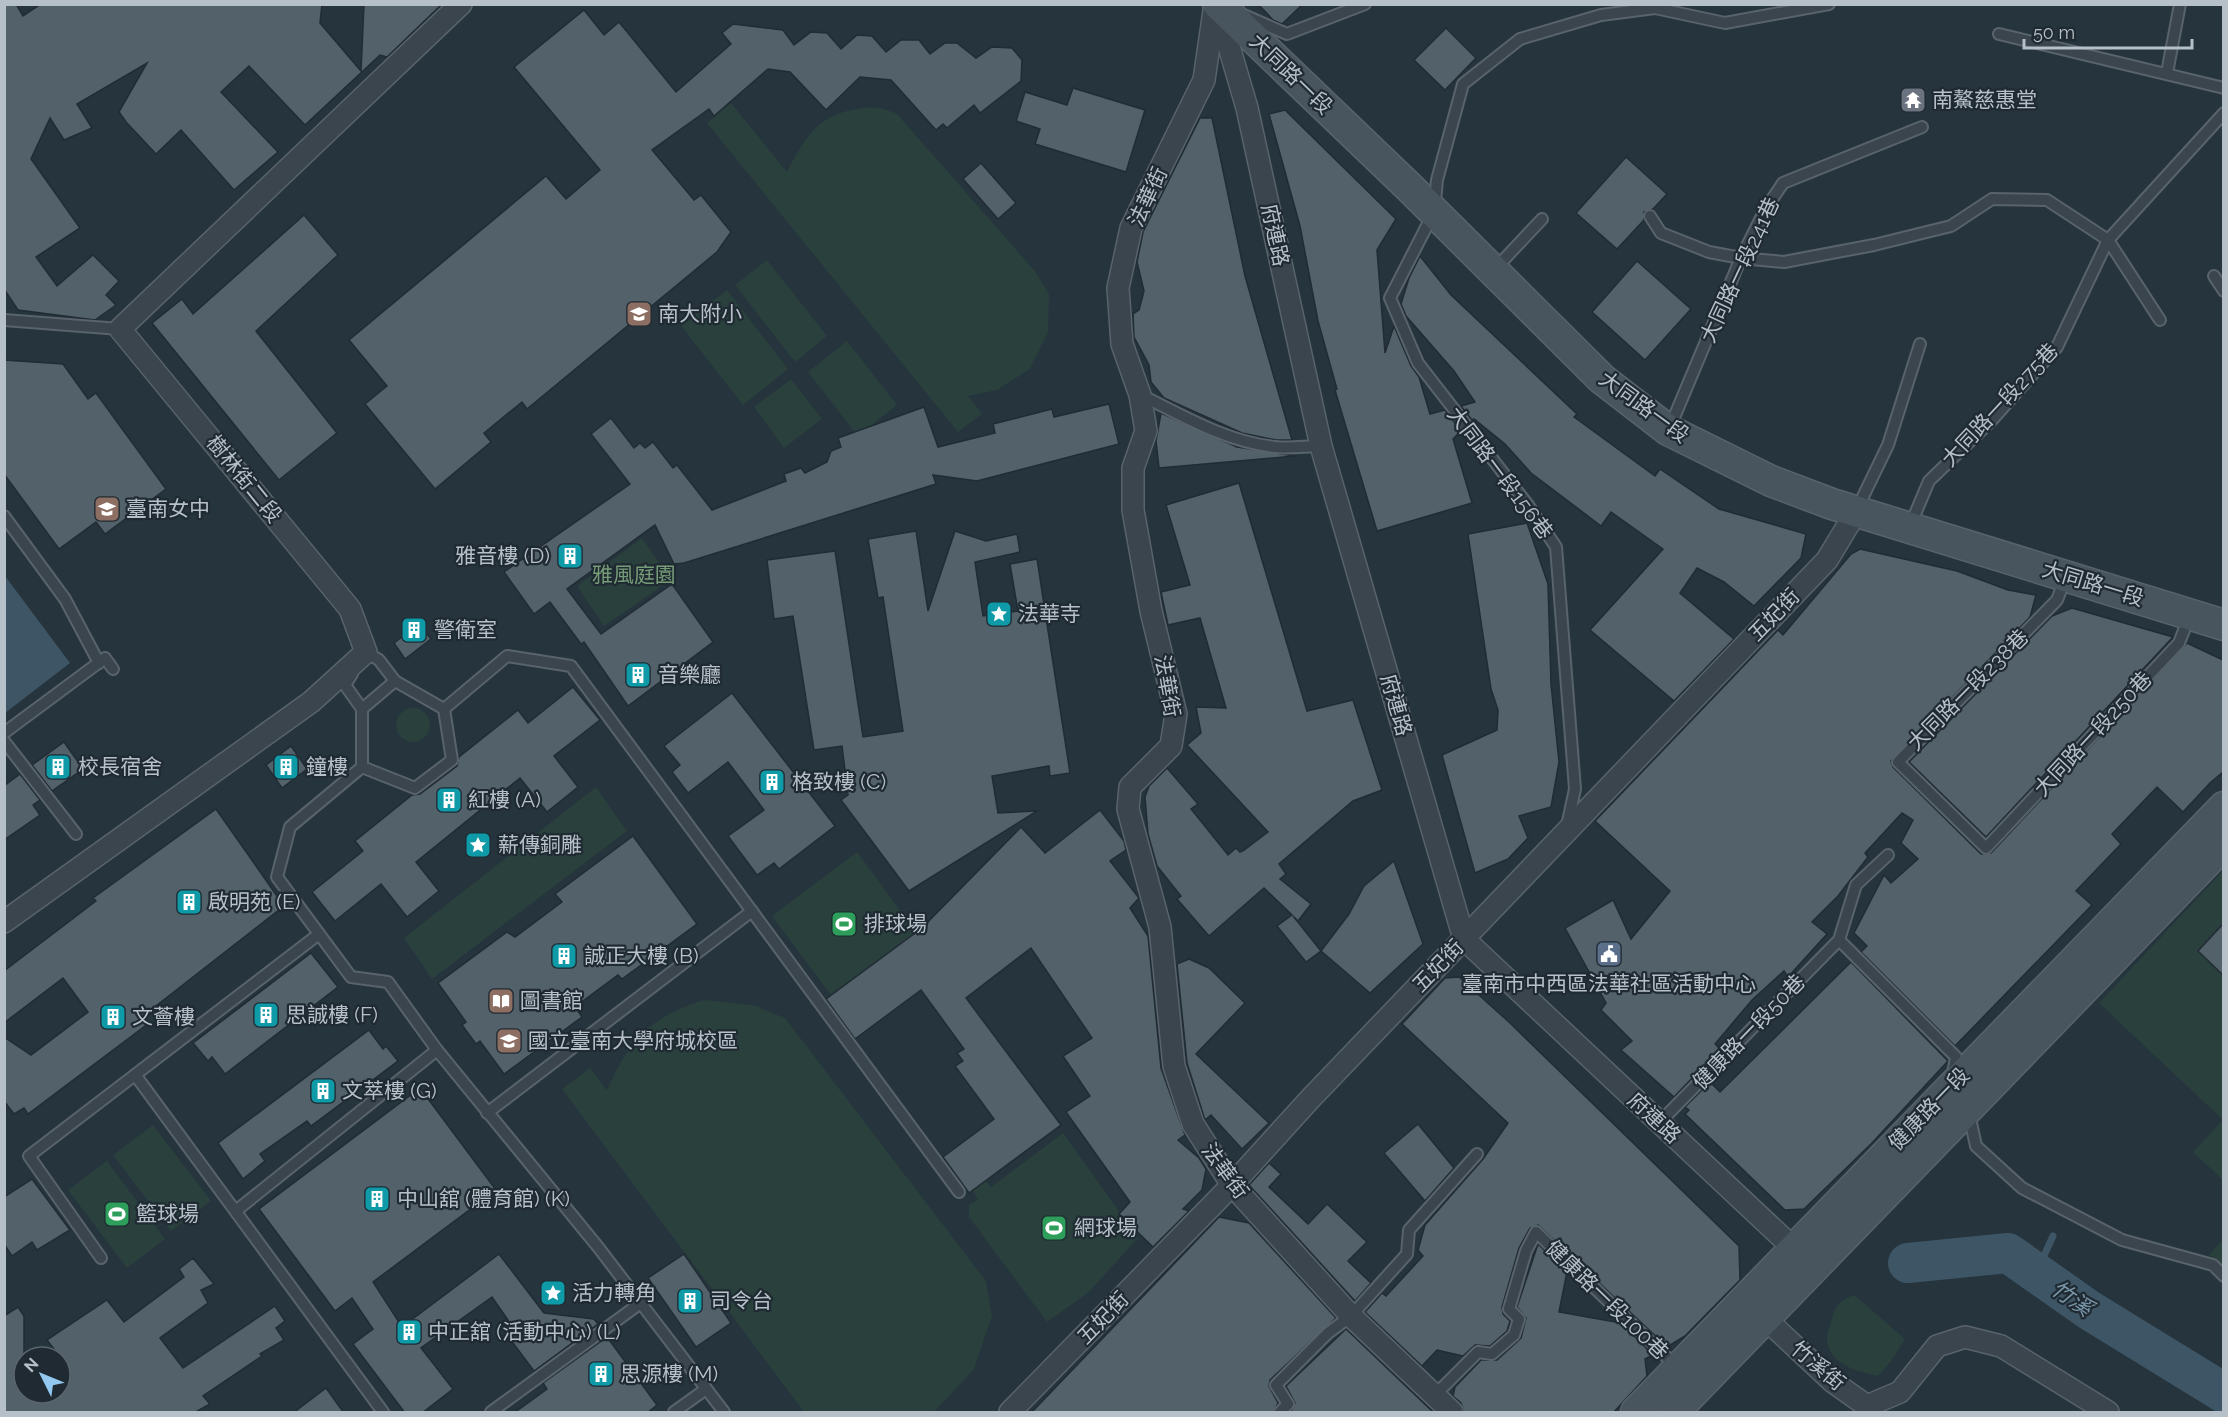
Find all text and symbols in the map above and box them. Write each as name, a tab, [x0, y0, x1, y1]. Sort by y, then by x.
scale bar	[2024, 12, 2192, 50]
text: 50 m	[2033, 22, 2075, 43]
street label: 大同路一段	[1245, 28, 1338, 119]
temple icon: 南鰲慈惠堂	[1898, 85, 1928, 115]
place label: 南鰲慈惠堂	[1932, 87, 2037, 112]
street label: 法華街	[1123, 163, 1172, 231]
street label: 大同路一段241巷	[1695, 193, 1784, 346]
street label: 府連路	[1257, 201, 1294, 268]
school or university icon: 南大附小	[624, 299, 654, 329]
place label: 南大附小	[658, 301, 742, 326]
street label: 大同路一段275巷	[1936, 338, 2063, 471]
street label: 大同路一段	[1594, 366, 1694, 448]
street label: 大同路一段156巷	[1443, 402, 1558, 544]
street label: 樹林街二段	[202, 430, 287, 527]
school or university icon: 臺南女中	[92, 494, 122, 524]
place label: 臺南女中	[126, 496, 210, 521]
building icon: 雅音樓 (D)	[555, 541, 585, 571]
place label: 雅音樓 (D)	[455, 543, 550, 568]
street label: 大同路一段	[2039, 556, 2147, 611]
park label: 雅風庭園	[592, 562, 676, 587]
street label: 五妃街	[1743, 583, 1805, 646]
place icon: 法華寺	[984, 599, 1014, 629]
place label: 法華寺	[1018, 601, 1081, 626]
building icon: 警衛室	[399, 615, 429, 645]
place label: 警衛室	[434, 617, 497, 642]
street label: 大同路一段238巷	[1902, 624, 2033, 755]
street label: 法華街	[1150, 653, 1185, 719]
building icon: 音樂廳	[623, 660, 653, 690]
place label: 音樂廳	[658, 662, 721, 687]
street label: 大同路一段250巷	[2029, 666, 2157, 801]
street label: 府連路	[1376, 671, 1417, 739]
building icon: 校長宿舍	[43, 752, 73, 782]
building icon: 鐘樓	[271, 752, 301, 782]
place label: 校長宿舍	[78, 754, 162, 779]
place label: 鐘樓	[306, 754, 348, 779]
building icon: 格致樓 (C)	[757, 767, 787, 797]
place label: 格致樓 (C)	[792, 769, 886, 794]
building icon: 紅樓 (A)	[434, 785, 464, 815]
place label: 紅樓 (A)	[468, 787, 541, 812]
place icon: 薪傳銅雕	[463, 830, 493, 860]
place label: 薪傳銅雕	[498, 832, 582, 857]
building icon: 啟明苑 (E)	[174, 887, 204, 917]
place label: 啟明苑 (E)	[208, 889, 300, 914]
sports icon: 排球場	[829, 909, 859, 939]
place label: 排球場	[864, 911, 927, 936]
street label: 五妃街	[1407, 934, 1469, 997]
public building icon: 臺南市中西區法華社區活動中心	[1594, 939, 1624, 969]
building icon: 誠正大樓 (B)	[549, 941, 579, 971]
place label: 誠正大樓 (B)	[584, 943, 699, 968]
street label: 健康路一段50巷	[1687, 969, 1810, 1094]
place label: 臺南市中西區法華社區活動中心	[1462, 971, 1756, 996]
library icon: 圖書館	[486, 986, 516, 1016]
place label: 圖書館	[520, 988, 583, 1013]
building icon: 思誠樓 (F)	[251, 1000, 281, 1030]
building icon: 文薈樓	[98, 1002, 128, 1032]
place label: 思誠樓 (F)	[286, 1002, 378, 1027]
place label: 文薈樓	[132, 1004, 195, 1029]
school or university icon: 國立臺南大學府城校區	[494, 1026, 524, 1056]
place label: 國立臺南大學府城校區	[528, 1028, 738, 1053]
street label: 健康路一段	[1883, 1062, 1974, 1155]
building icon: 文萃樓 (G)	[308, 1076, 338, 1106]
place label: 文萃樓 (G)	[342, 1078, 437, 1103]
street label: 府連路	[1623, 1087, 1686, 1148]
street label: 法華街	[1197, 1138, 1254, 1204]
building icon: 中山舘 (體育館) (K)	[362, 1184, 392, 1214]
place label: 中山舘 (體育館) (K)	[397, 1186, 570, 1211]
sports icon: 籃球場	[102, 1199, 132, 1229]
place label: 籃球場	[136, 1201, 199, 1226]
sports icon: 網球場	[1039, 1213, 1069, 1243]
place label: 網球場	[1074, 1215, 1137, 1240]
street label: 健康路一段100巷	[1541, 1235, 1674, 1364]
water label: 竹溪	[2047, 1275, 2100, 1323]
place icon: 活力轉角	[538, 1278, 568, 1308]
place label: 活力轉角	[572, 1280, 656, 1305]
building icon: 司令台	[675, 1286, 705, 1316]
street label: 五妃街	[1072, 1286, 1134, 1349]
place label: 司令台	[710, 1288, 773, 1313]
building icon: 中正舘 (活動中心) (L)	[394, 1317, 424, 1347]
place label: 中正舘 (活動中心) (L)	[428, 1319, 621, 1344]
street label: 竹溪街	[1786, 1336, 1850, 1395]
north arrow	[12, 1345, 72, 1405]
text: N	[20, 1354, 43, 1376]
building icon: 思源樓 (M)	[586, 1359, 616, 1389]
place label: 思源樓 (M)	[620, 1361, 718, 1386]

